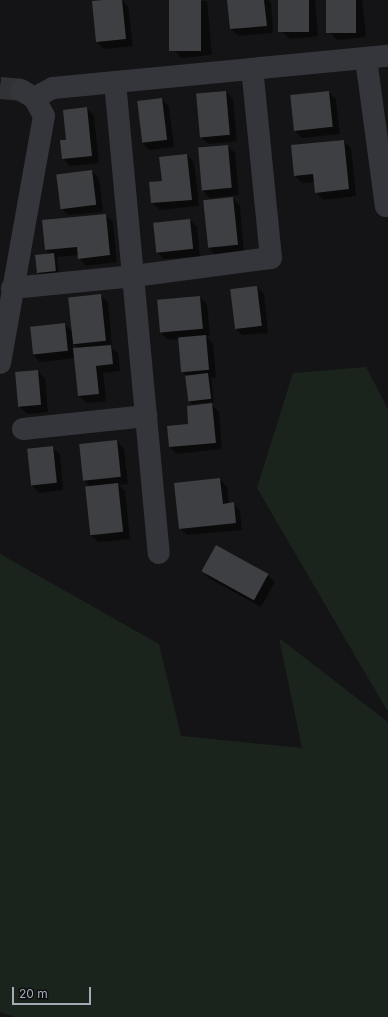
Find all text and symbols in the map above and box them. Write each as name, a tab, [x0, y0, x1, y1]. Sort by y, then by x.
scale bar	[14, 979, 93, 1005]
text: 20 m	[19, 986, 48, 1001]

